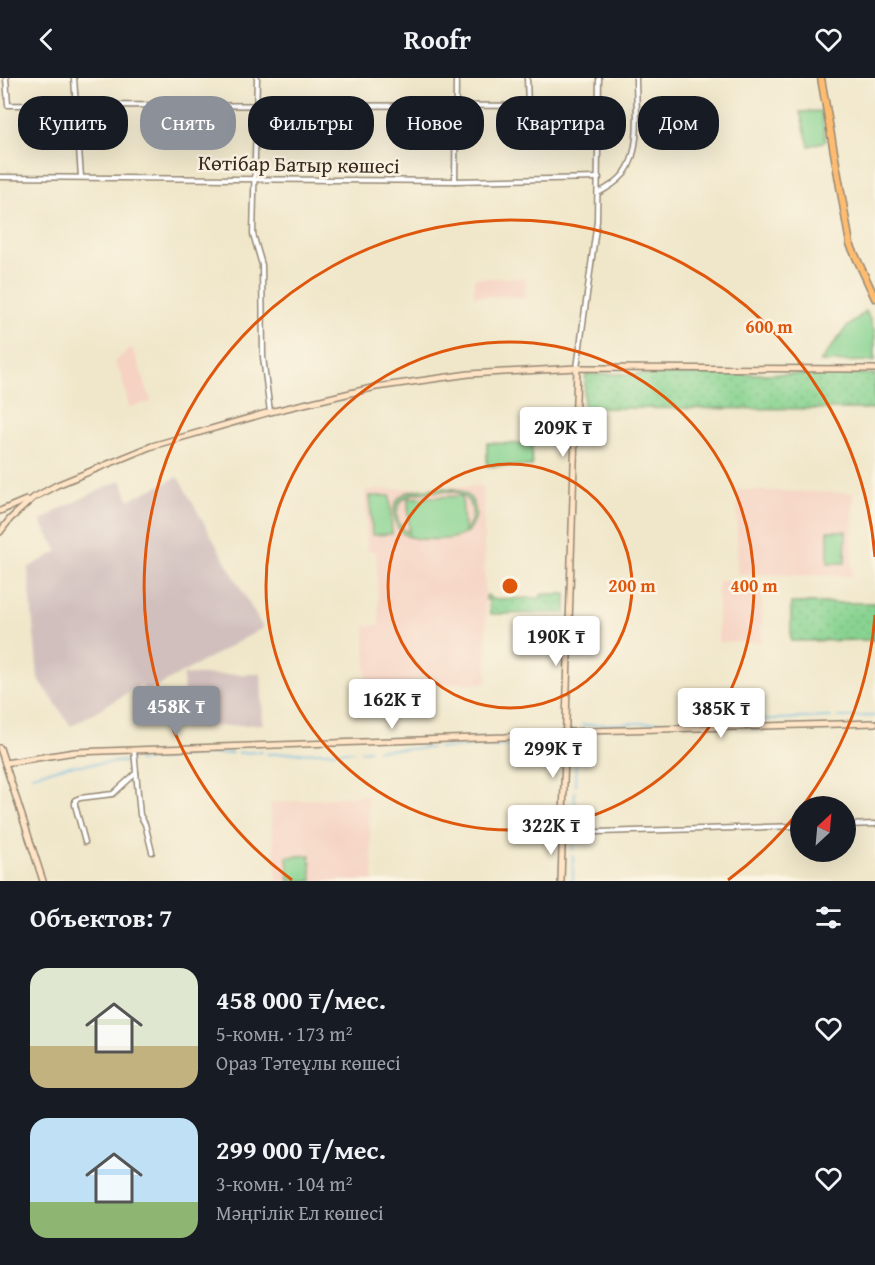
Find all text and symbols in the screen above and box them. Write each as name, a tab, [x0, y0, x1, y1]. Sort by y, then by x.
text: Roofr	[404, 19, 471, 59]
icon: back	[30, 23, 63, 56]
icon: heart	[812, 23, 845, 56]
chip: Купить	[18, 96, 128, 150]
chip: Снять	[140, 96, 236, 150]
chip: Фильтры	[248, 96, 374, 150]
chip: Новое	[386, 96, 484, 150]
chip: Квартира	[496, 96, 626, 150]
chip: Дом	[638, 96, 719, 150]
street label: Көтібар Батыр көшесі	[198, 147, 400, 181]
text: 600 m	[745, 313, 793, 340]
pin: 209K ₸	[514, 407, 612, 458]
text: 209K ₸	[534, 412, 592, 441]
text: 200 m	[608, 572, 656, 599]
text: 400 m	[730, 572, 778, 599]
centre of rings	[500, 576, 520, 596]
pin: 190K ₸	[507, 616, 605, 667]
text: 190K ₸	[527, 621, 585, 650]
pin: 162K ₸	[343, 679, 441, 730]
text: 162K ₸	[363, 684, 421, 713]
pin: 458K ₸	[127, 686, 225, 737]
pin: 385K ₸	[672, 688, 770, 739]
text: 458K ₸	[147, 691, 205, 720]
text: 385K ₸	[692, 693, 750, 722]
pin: 299K ₸	[504, 728, 602, 779]
text: 299K ₸	[524, 733, 582, 762]
north arrow	[790, 796, 856, 862]
map controls	[790, 796, 856, 862]
pin: 322K ₸	[502, 805, 600, 856]
text: 322K ₸	[522, 810, 580, 839]
text: Объектов: 7	[30, 898, 173, 937]
icon: filters	[812, 901, 845, 934]
text: 458 000 ₸/мес.	[216, 980, 386, 1019]
icon: home	[78, 992, 150, 1064]
icon: heart	[812, 1012, 845, 1045]
text: 5-комн. · 173 m²	[216, 1019, 352, 1048]
text: Ораз Тәтеұлы көшесі	[216, 1048, 401, 1077]
text: 299 000 ₸/мес.	[216, 1130, 386, 1169]
icon: home	[78, 1142, 150, 1214]
icon: heart	[812, 1162, 845, 1195]
text: 3-комн. · 104 m²	[216, 1169, 352, 1198]
text: Мәңгілік Ел көшесі	[216, 1198, 384, 1227]

